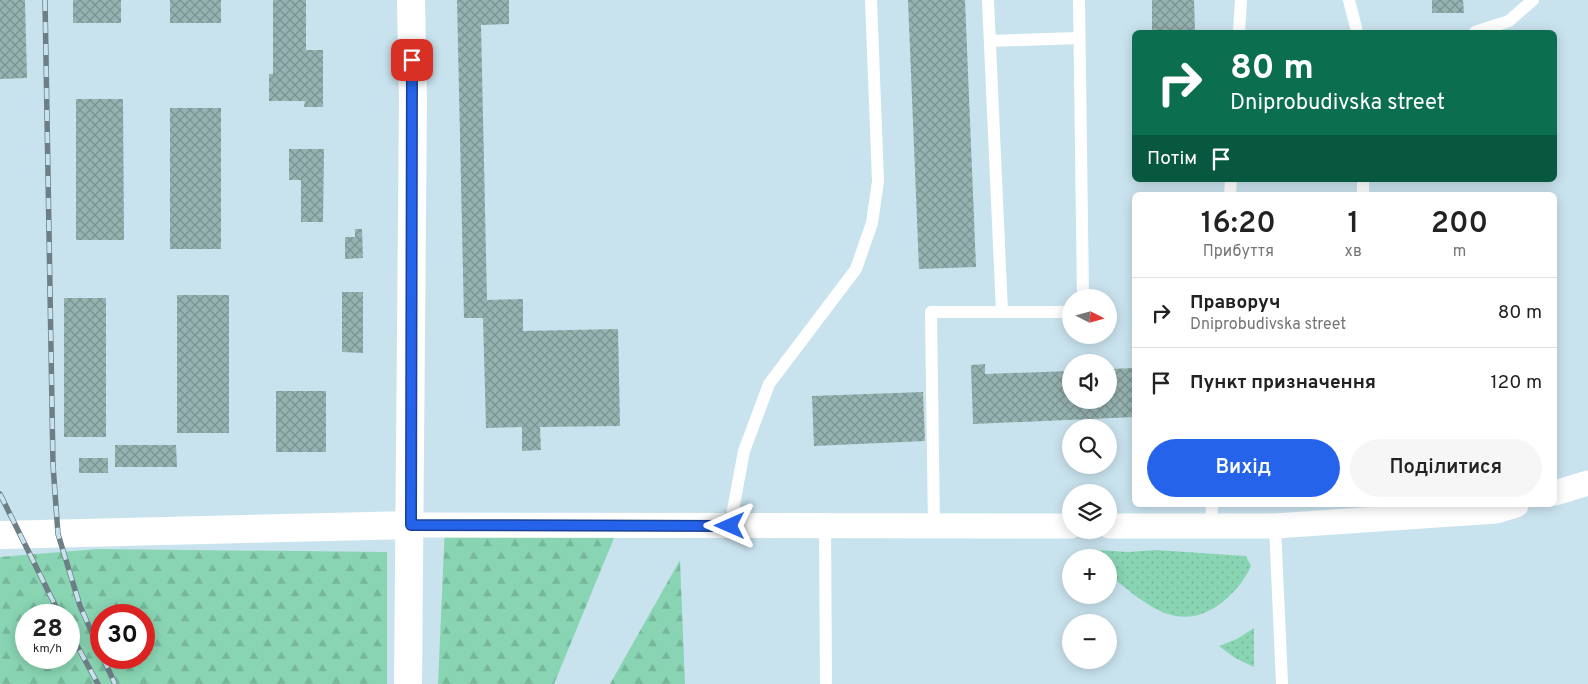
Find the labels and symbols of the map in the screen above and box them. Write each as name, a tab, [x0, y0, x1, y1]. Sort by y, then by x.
pin	[391, 39, 433, 81]
north arrow	[1062, 289, 1118, 344]
position arrow	[703, 499, 755, 551]
speed limit sign: 30	[90, 604, 155, 669]

